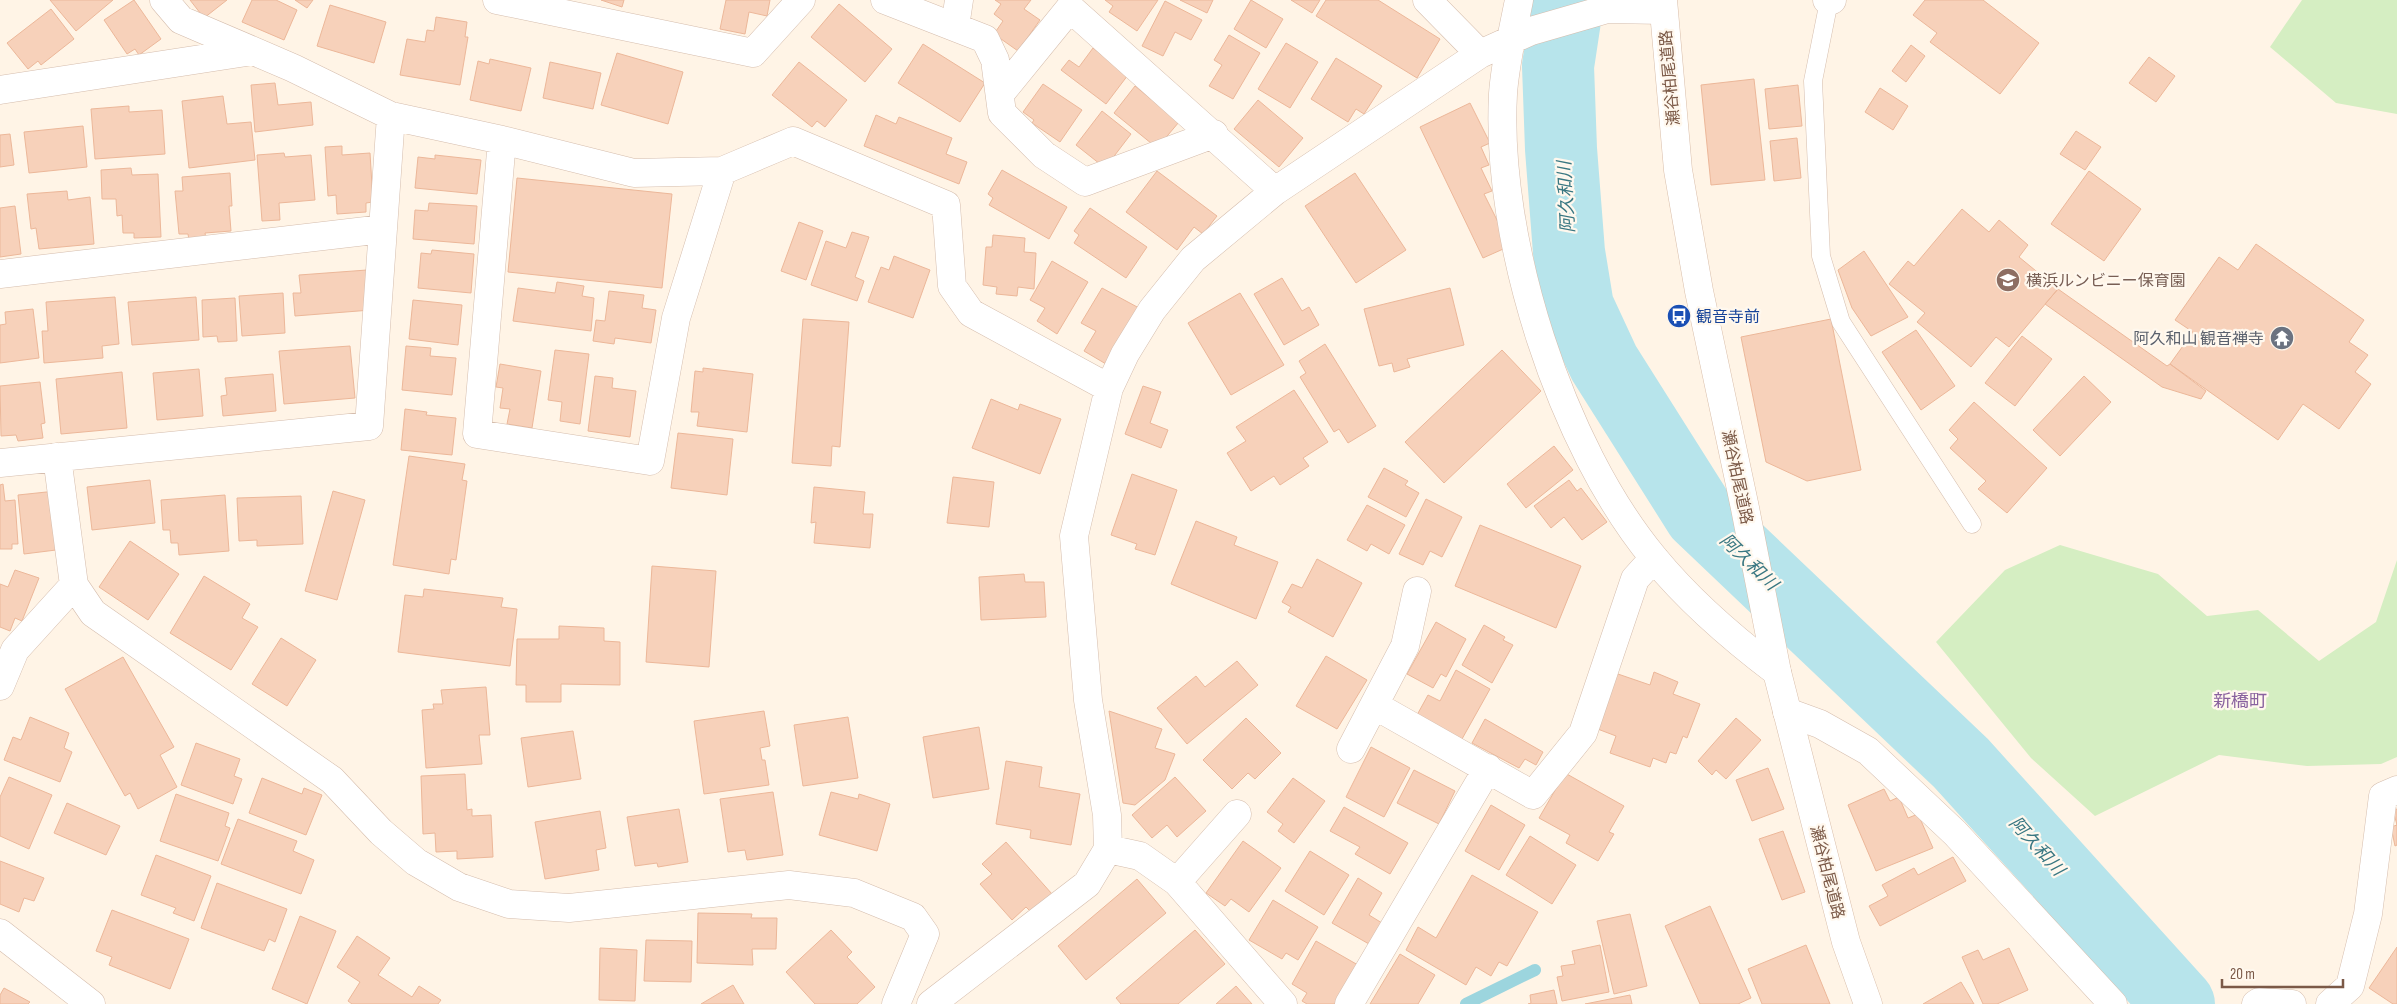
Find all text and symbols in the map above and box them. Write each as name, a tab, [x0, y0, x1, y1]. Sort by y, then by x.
street label: 瀬谷柏尾道路	[1657, 29, 1684, 127]
water label: 阿久和川	[1554, 158, 1579, 233]
school or university icon: 横浜ルンビニー保育園	[1995, 267, 2021, 293]
place label: 横浜ルンビニー保育園	[2026, 272, 2186, 291]
bus stop icon: 観音寺前	[1666, 303, 1692, 329]
place label: 観音寺前	[1696, 308, 1760, 327]
temple icon: 阿久和山 観音禅寺	[2269, 325, 2295, 351]
place label: 阿久和山 観音禅寺	[2133, 330, 2264, 349]
street label: 瀬谷柏尾道路	[1717, 428, 1756, 526]
water label: 阿久和川	[1715, 530, 1783, 596]
district label: 新橋町	[2213, 691, 2267, 712]
water label: 阿久和川	[2005, 813, 2070, 882]
street label: 瀬谷柏尾道路	[1806, 823, 1847, 921]
scale bar	[2222, 956, 2343, 988]
text: 20 m	[2230, 965, 2255, 984]

